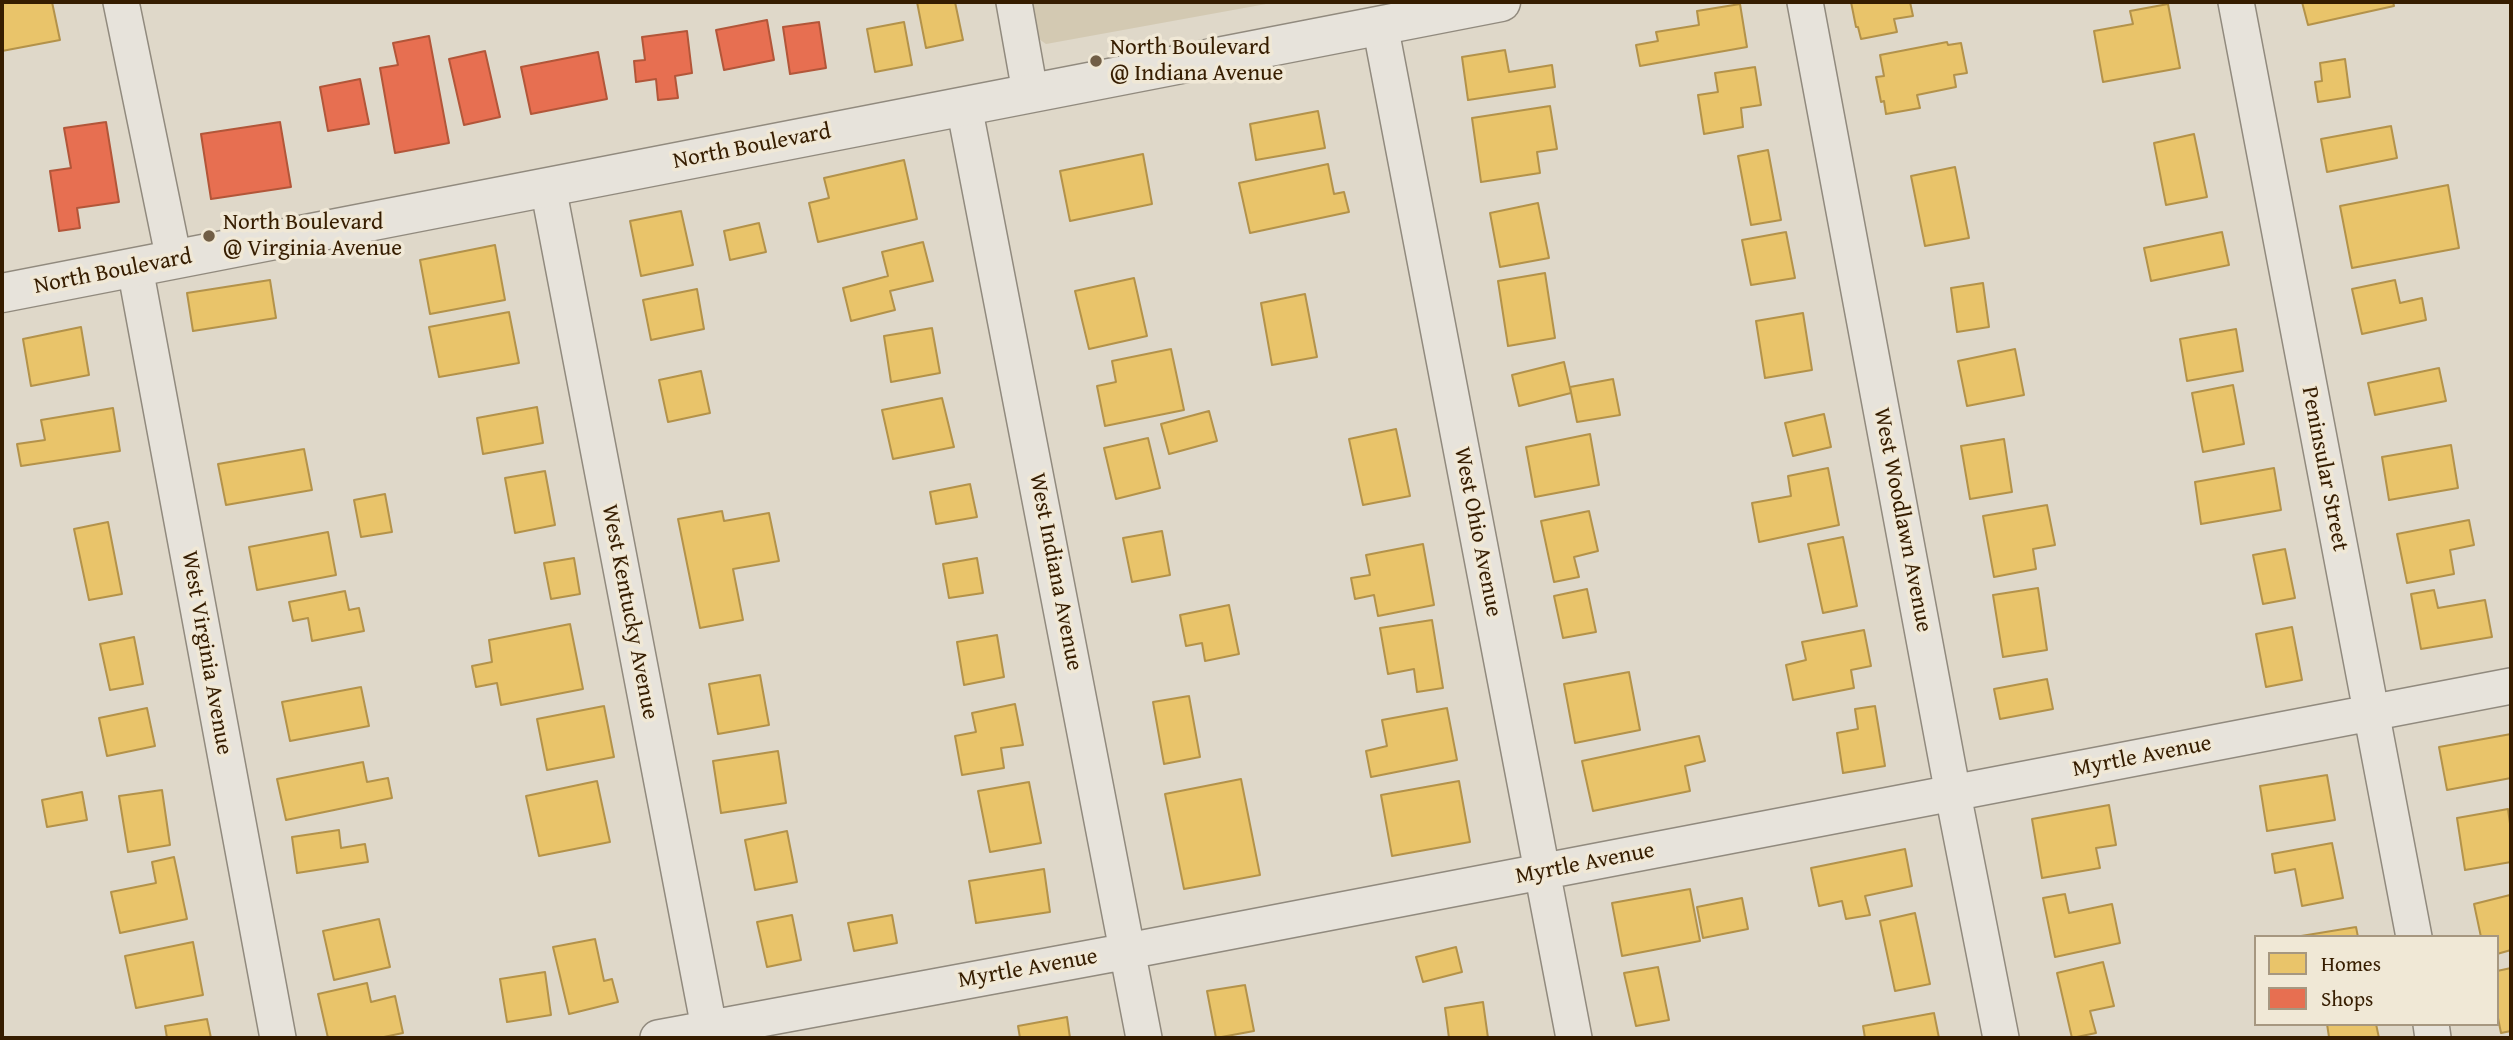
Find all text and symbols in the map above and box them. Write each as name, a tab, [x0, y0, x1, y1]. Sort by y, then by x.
place label: North Boulevard @ Indiana Avenue	[1110, 34, 1283, 88]
marker: North Boulevard @ Indiana Avenue	[1088, 53, 1104, 69]
street label: North Boulevard	[671, 118, 833, 176]
place label: North Boulevard @ Virginia Avenue	[223, 209, 402, 263]
marker: North Boulevard @ Virginia Avenue	[201, 228, 217, 244]
street label: North Boulevard	[32, 243, 194, 301]
street label: Peninsular Street	[2295, 384, 2353, 554]
street label: West Woodlawn Avenue	[1867, 405, 1937, 635]
street label: West Ohio Avenue	[1447, 445, 1507, 619]
street label: West Indiana Avenue	[1022, 471, 1088, 673]
street label: West Kentucky Avenue	[595, 502, 663, 722]
street label: West Virginia Avenue	[174, 549, 238, 757]
street label: Myrtle Avenue	[2070, 730, 2214, 784]
street label: Myrtle Avenue	[1513, 837, 1657, 891]
legend	[2254, 935, 2499, 1026]
street label: Myrtle Avenue	[956, 943, 1100, 995]
text: Homes	[2321, 948, 2381, 979]
text: Shops	[2321, 983, 2373, 1014]

